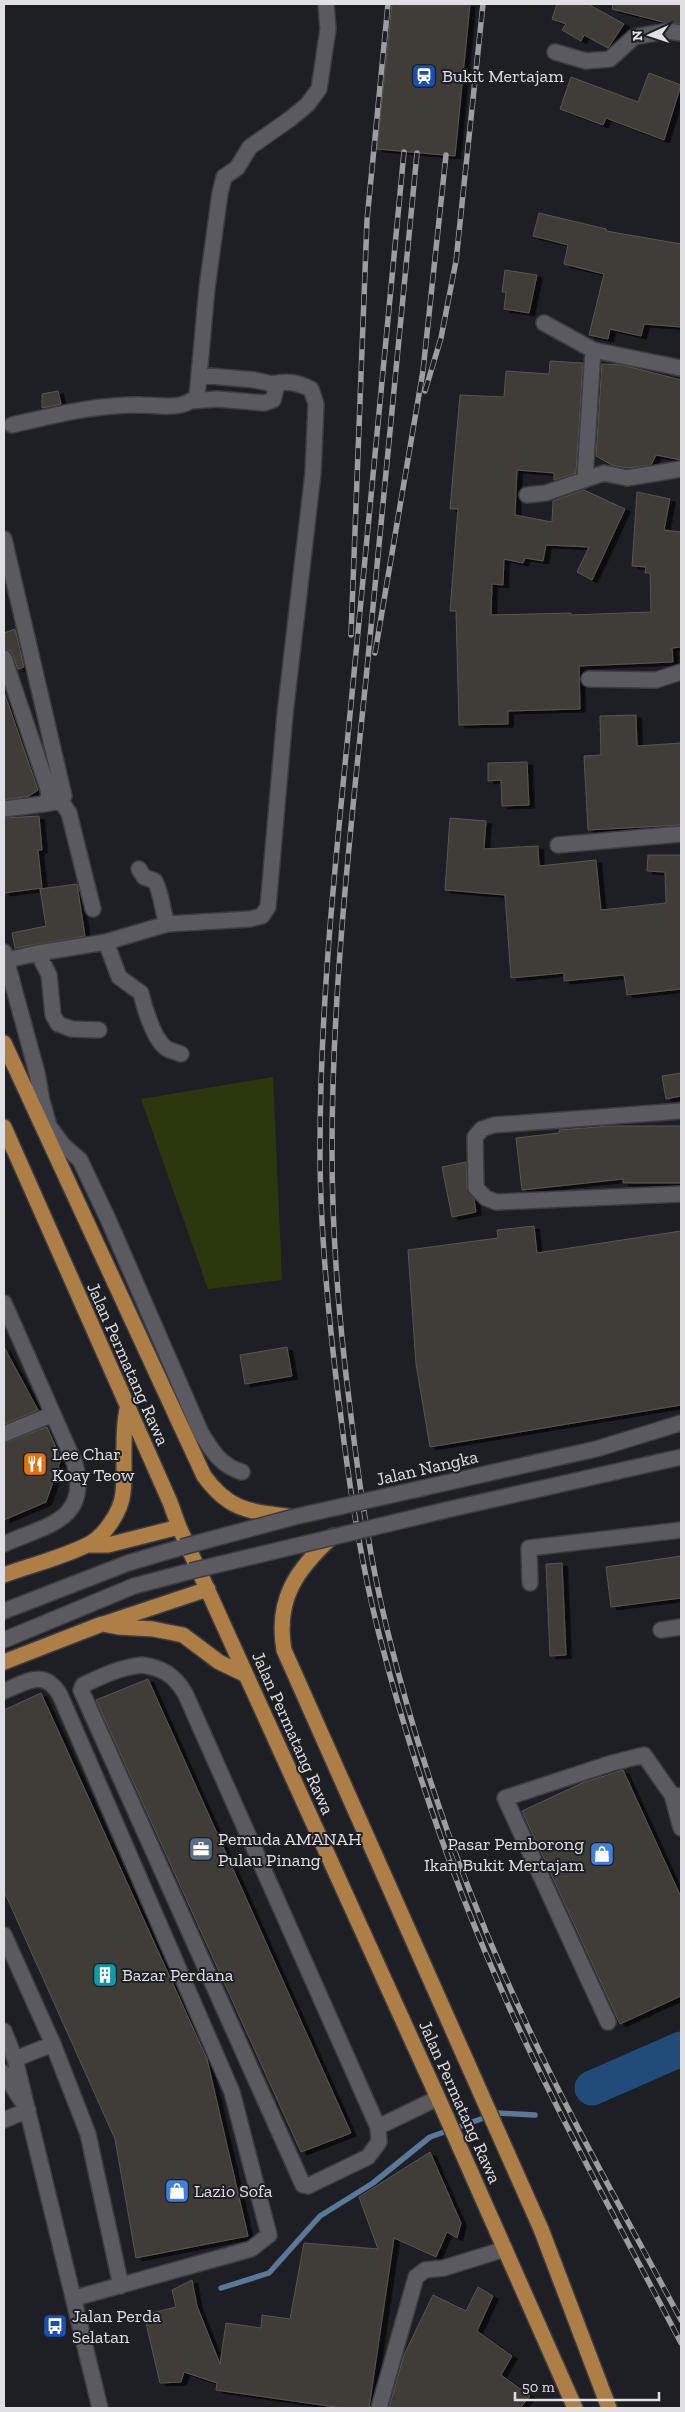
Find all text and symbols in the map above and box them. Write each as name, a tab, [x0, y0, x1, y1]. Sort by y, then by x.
north arrow	[625, 10, 675, 60]
text: N	[629, 30, 646, 41]
station icon: Bukit Mertajam	[411, 63, 437, 89]
place label: Bukit Mertajam	[442, 65, 564, 87]
street label: Jalan Permatang Rawa	[82, 1279, 174, 1449]
place label: Lee Char Koay Teow	[52, 1443, 135, 1486]
street label: Jalan Nangka	[374, 1446, 480, 1490]
restaurant icon: Lee Char Koay Teow	[22, 1451, 48, 1477]
street label: Jalan Permatang Rawa	[247, 1648, 339, 1818]
place label: Pemuda AMANAH Pulau Pinang	[218, 1828, 362, 1871]
place label: Pasar Pemborong Ikan Bukit Mertajam	[424, 1833, 584, 1876]
office icon: Pemuda AMANAH Pulau Pinang	[188, 1836, 214, 1862]
shop icon: Pasar Pemborong Ikan Bukit Mertajam	[589, 1841, 615, 1867]
building icon: Bazar Perdana	[92, 1962, 118, 1988]
place label: Bazar Perdana	[122, 1964, 234, 1986]
street label: Jalan Permatang Rawa	[414, 2017, 506, 2187]
shop icon: Lazio Sofa	[164, 2178, 190, 2204]
place label: Lazio Sofa	[194, 2180, 273, 2202]
place label: Jalan Perda Selatan	[72, 2305, 161, 2348]
bus stop icon: Jalan Perda Selatan	[42, 2313, 68, 2339]
scale bar	[515, 2370, 659, 2402]
text: 50 m	[522, 2378, 555, 2396]

